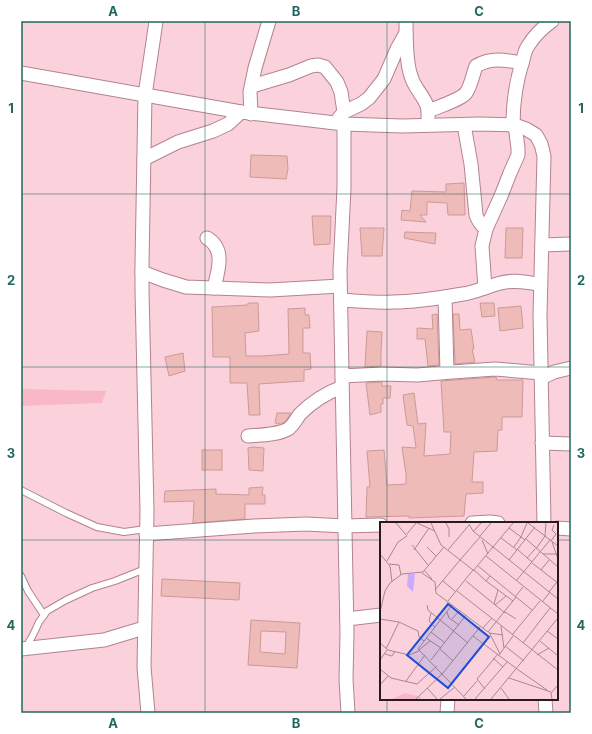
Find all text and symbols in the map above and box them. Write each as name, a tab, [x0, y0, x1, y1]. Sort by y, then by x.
text: A	[108, 3, 118, 19]
text: B	[292, 3, 301, 19]
text: C	[474, 3, 484, 19]
text: 1	[8, 100, 14, 116]
text: 1	[578, 100, 584, 116]
text: 2	[7, 272, 15, 288]
text: 2	[577, 272, 585, 288]
text: 3	[7, 445, 15, 461]
text: 3	[577, 445, 585, 461]
inset map	[380, 522, 558, 700]
text: 4	[7, 617, 16, 633]
text: 4	[577, 617, 586, 633]
text: A	[108, 715, 118, 731]
text: B	[292, 715, 301, 731]
text: C	[474, 715, 484, 731]

